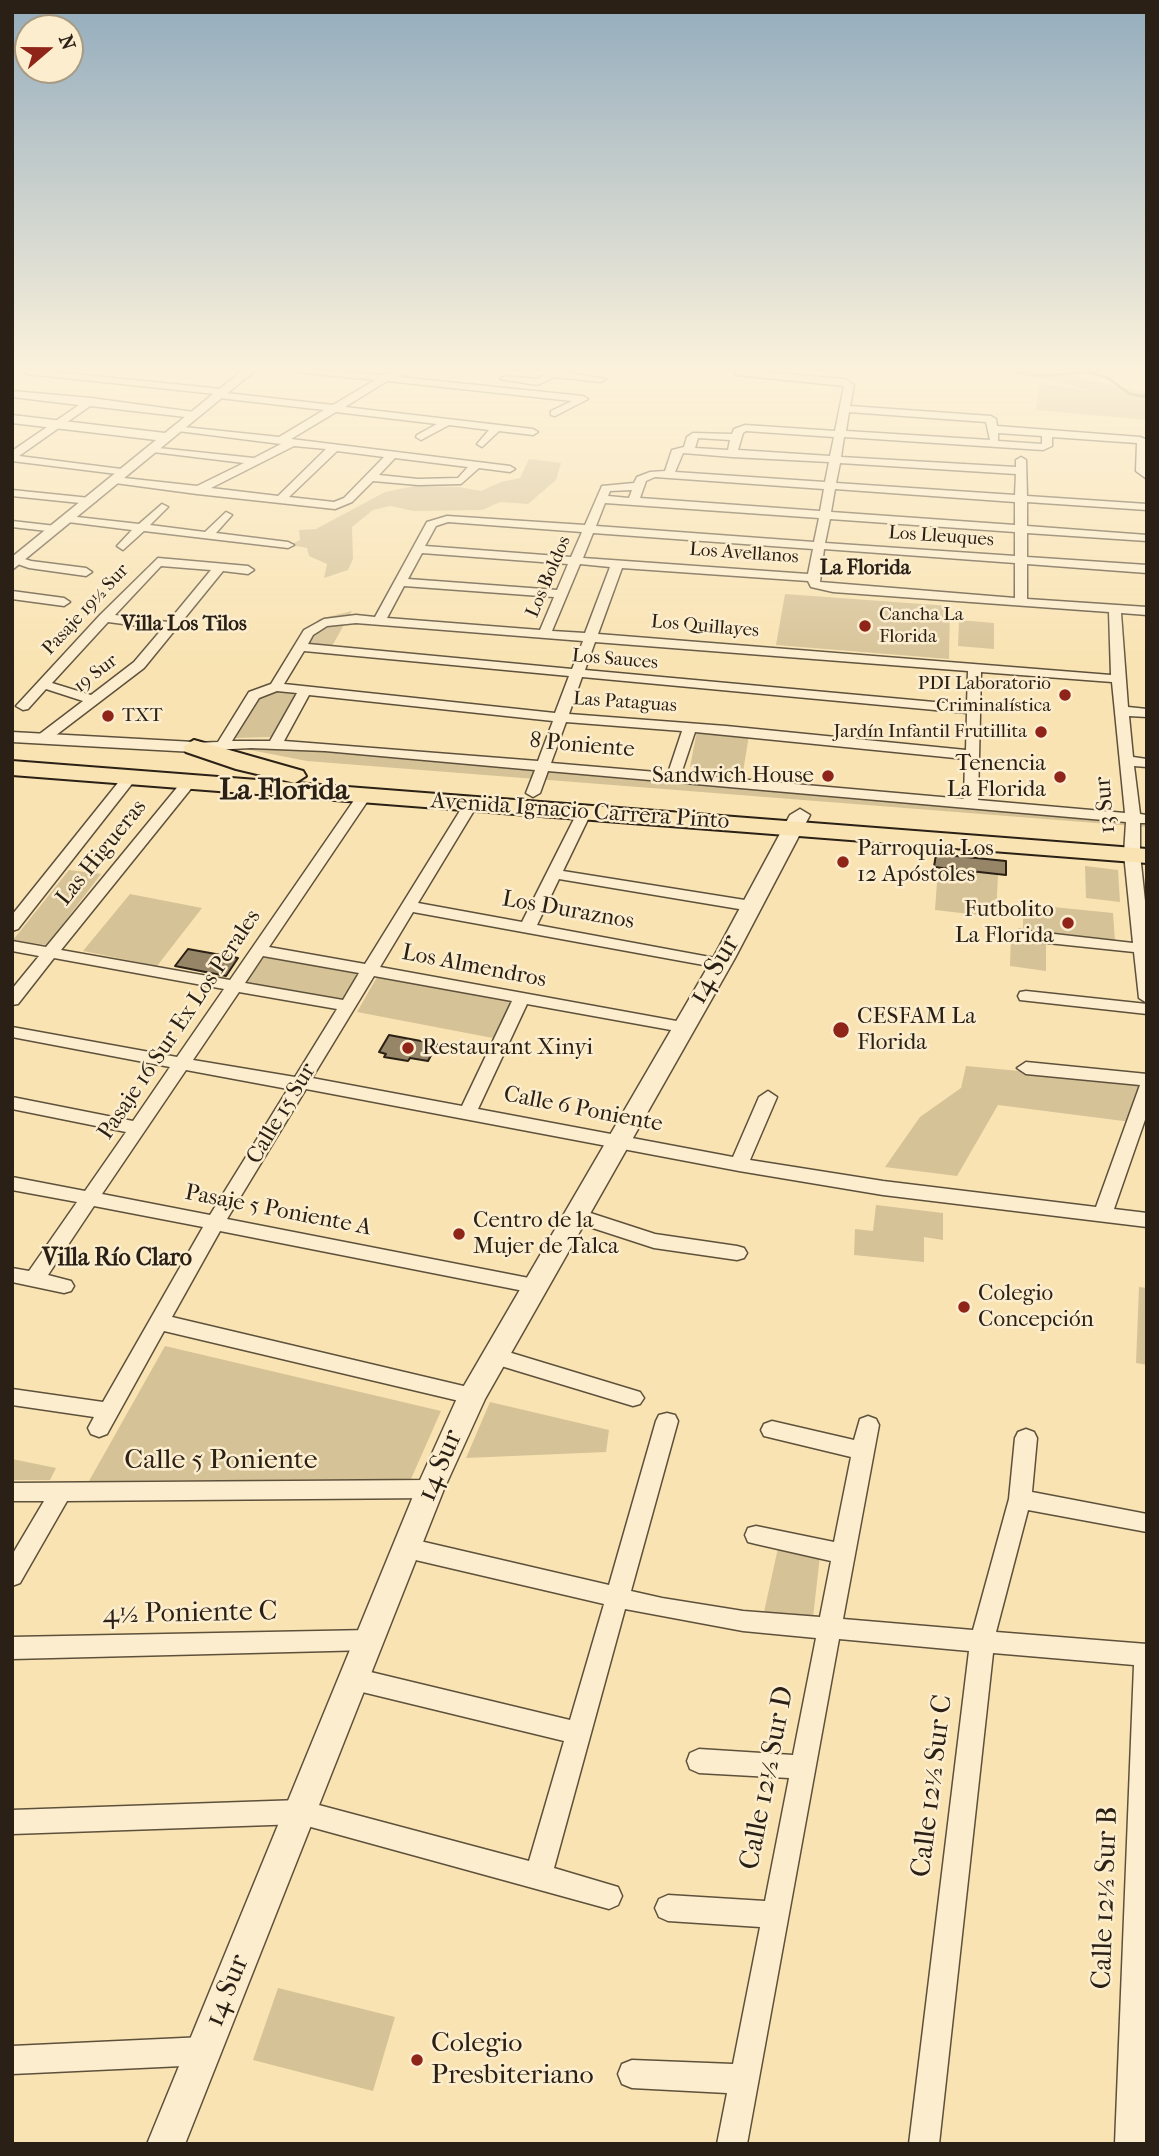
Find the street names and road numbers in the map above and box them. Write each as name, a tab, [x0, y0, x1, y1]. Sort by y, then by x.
street label: Los Lleuques	[887, 522, 995, 552]
street label: Los Boldos	[522, 533, 576, 621]
street label: Los Avellanos	[689, 539, 799, 569]
street label: Pasaje 19½ Sur	[38, 560, 134, 660]
street label: Los Quillayes	[650, 611, 760, 643]
street label: Los Sauces	[571, 645, 659, 675]
street label: 19 Sur	[70, 650, 122, 698]
street label: Las Pataguas	[572, 688, 678, 718]
street label: 8 Poniente	[528, 728, 636, 764]
street label: 13 Sur	[1090, 775, 1122, 835]
street label: Avenida Ignacio Carrera Pinto	[430, 788, 730, 836]
street label: Las Higueras	[51, 794, 153, 912]
street label: Los Duraznos	[500, 886, 636, 936]
street label: Pasaje 16 Sur Ex Los Perales	[93, 905, 267, 1145]
street label: 14 Sur	[682, 929, 748, 1011]
street label: Los Almendros	[400, 939, 548, 995]
street label: Calle 15 Sur	[241, 1059, 323, 1169]
street label: Calle 6 Poniente	[501, 1081, 665, 1139]
street label: Pasaje 5 Poniente A	[182, 1179, 374, 1243]
street label: 14 Sur	[411, 1425, 471, 1507]
street label: Calle 5 Poniente	[124, 1444, 318, 1478]
street label: 4½ Poniente C	[102, 1596, 278, 1632]
street label: Calle 12½ Sur D	[734, 1683, 802, 1873]
street label: Calle 12½ Sur C	[905, 1693, 961, 1879]
street label: Calle 12½ Sur B	[1086, 1806, 1126, 1990]
street label: 14 Sur	[198, 1950, 258, 2032]

